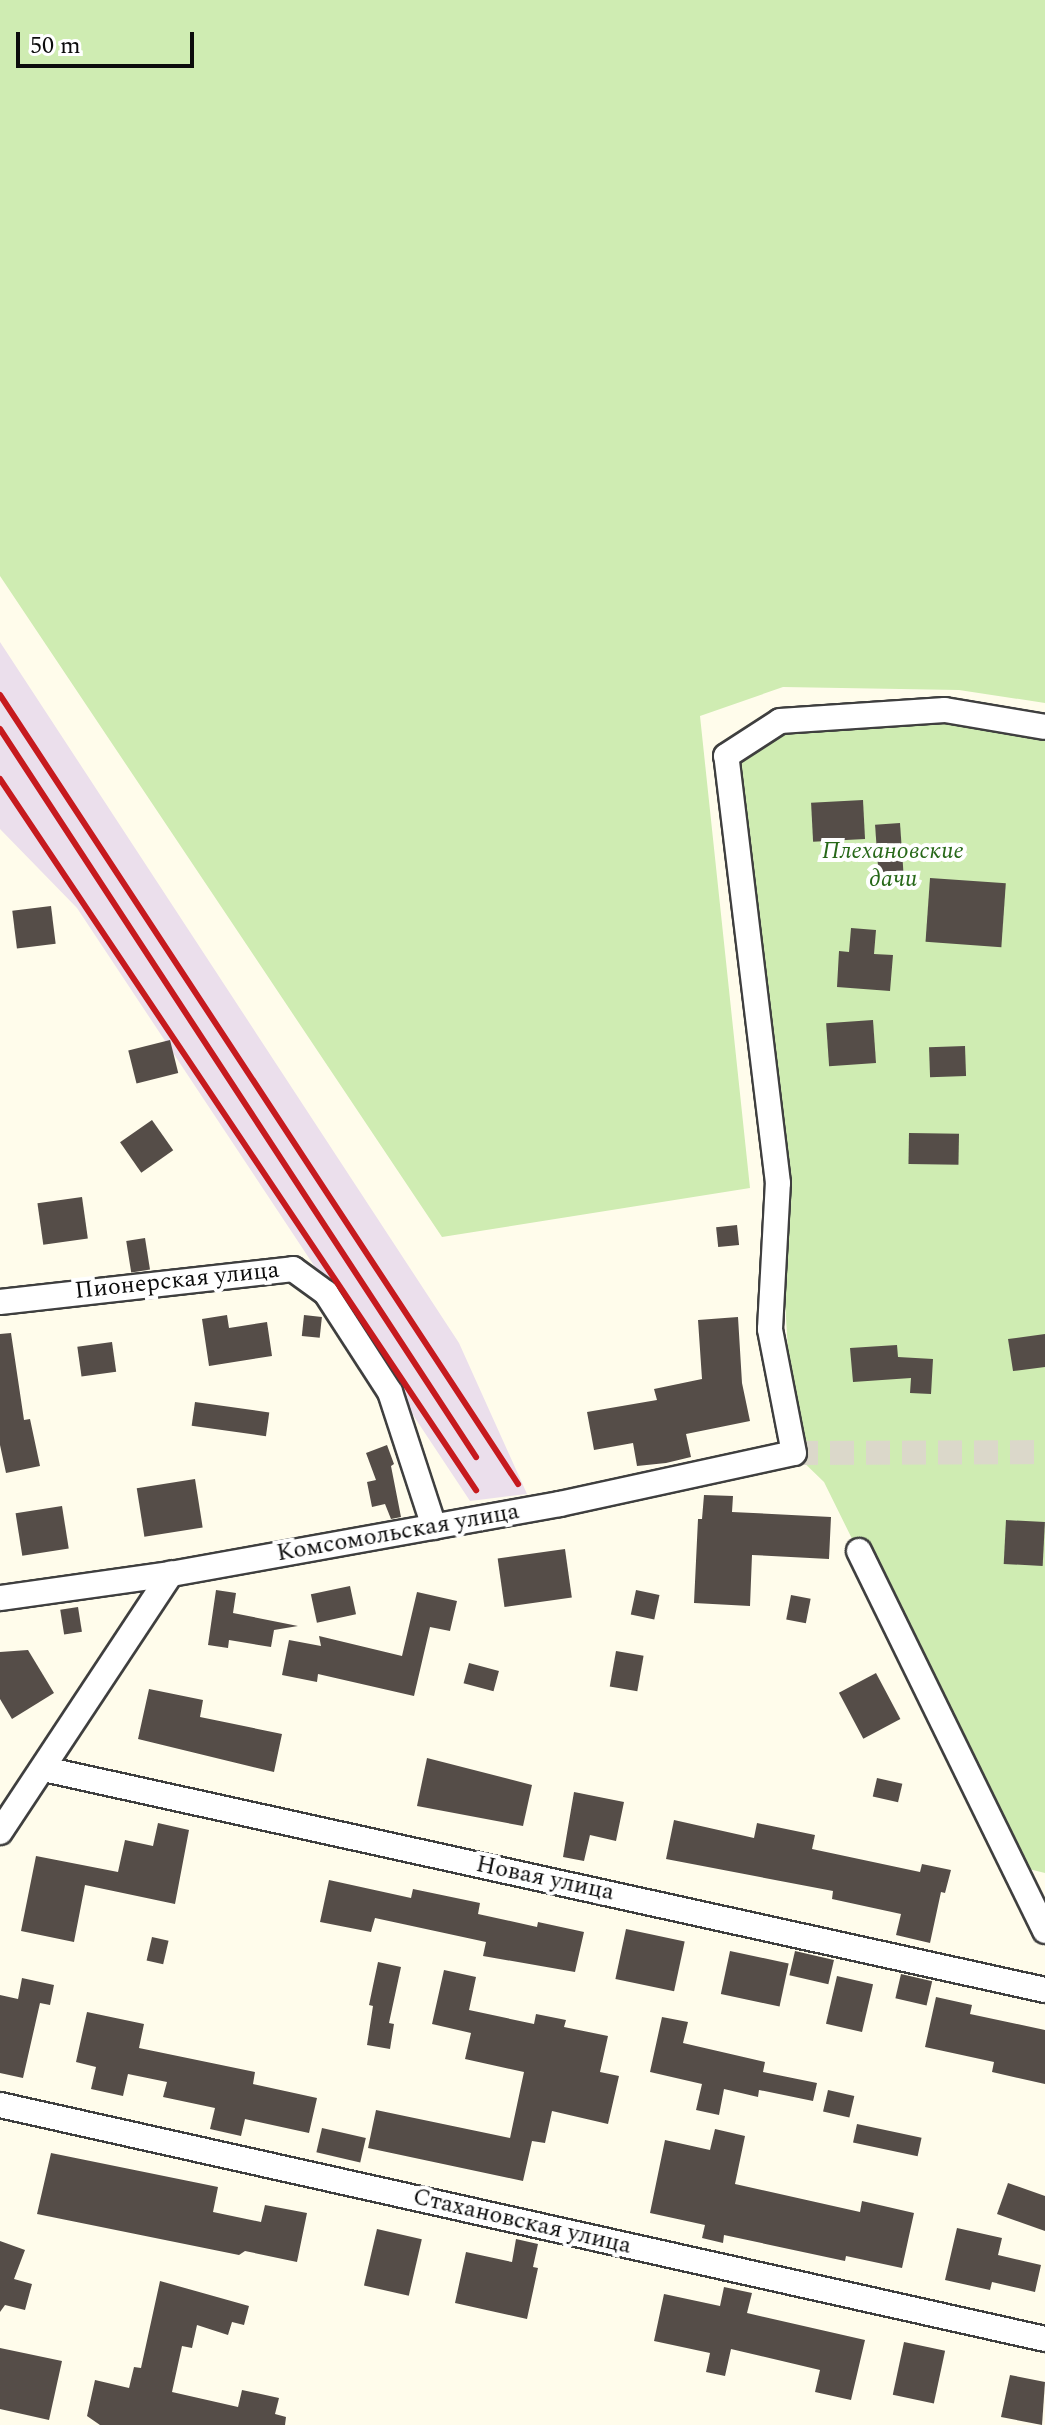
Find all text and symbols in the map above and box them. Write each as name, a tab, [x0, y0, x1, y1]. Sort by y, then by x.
scale bar	[20, 16, 198, 66]
text: 50 m	[30, 28, 81, 64]
park label: Плехановские дачи	[822, 838, 964, 894]
street label: Пионерская улица	[73, 1256, 281, 1306]
street label: Комсомольская улица	[275, 1497, 521, 1569]
street label: Новая улица	[473, 1850, 617, 1908]
street label: Стахановская улица	[410, 2183, 634, 2261]

